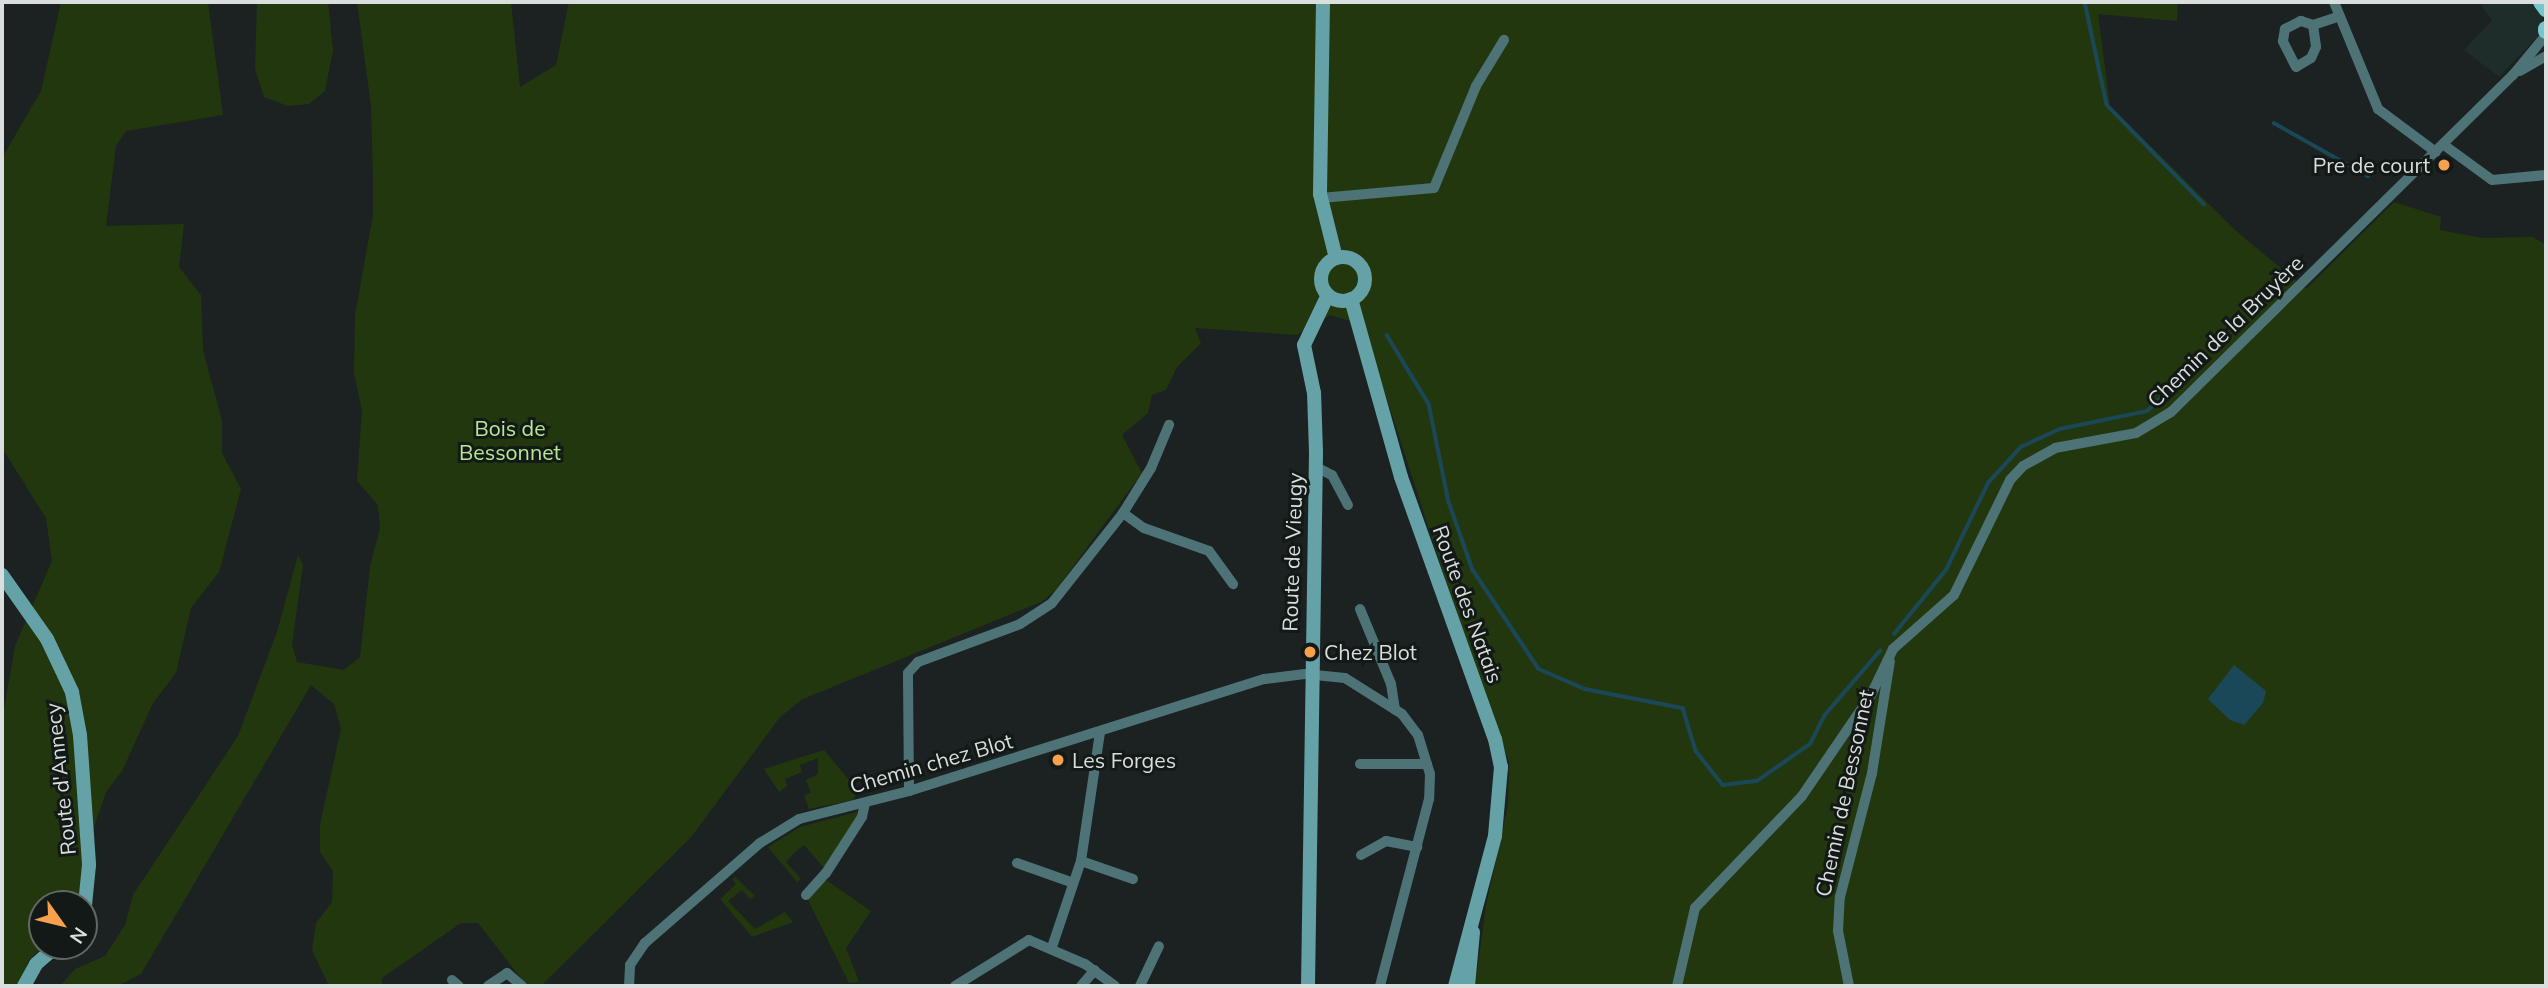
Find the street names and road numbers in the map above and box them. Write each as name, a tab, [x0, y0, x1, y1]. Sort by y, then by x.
street label: Chemin de la Bruyère	[2142, 250, 2308, 412]
street label: Route de Vieugy	[1277, 472, 1307, 632]
street label: Route des Natais	[1428, 522, 1508, 686]
street label: Chemin de Bessonnet	[1810, 687, 1878, 899]
street label: Route d'Annecy	[39, 702, 81, 856]
street label: Chemin chez Blot	[847, 728, 1015, 798]

